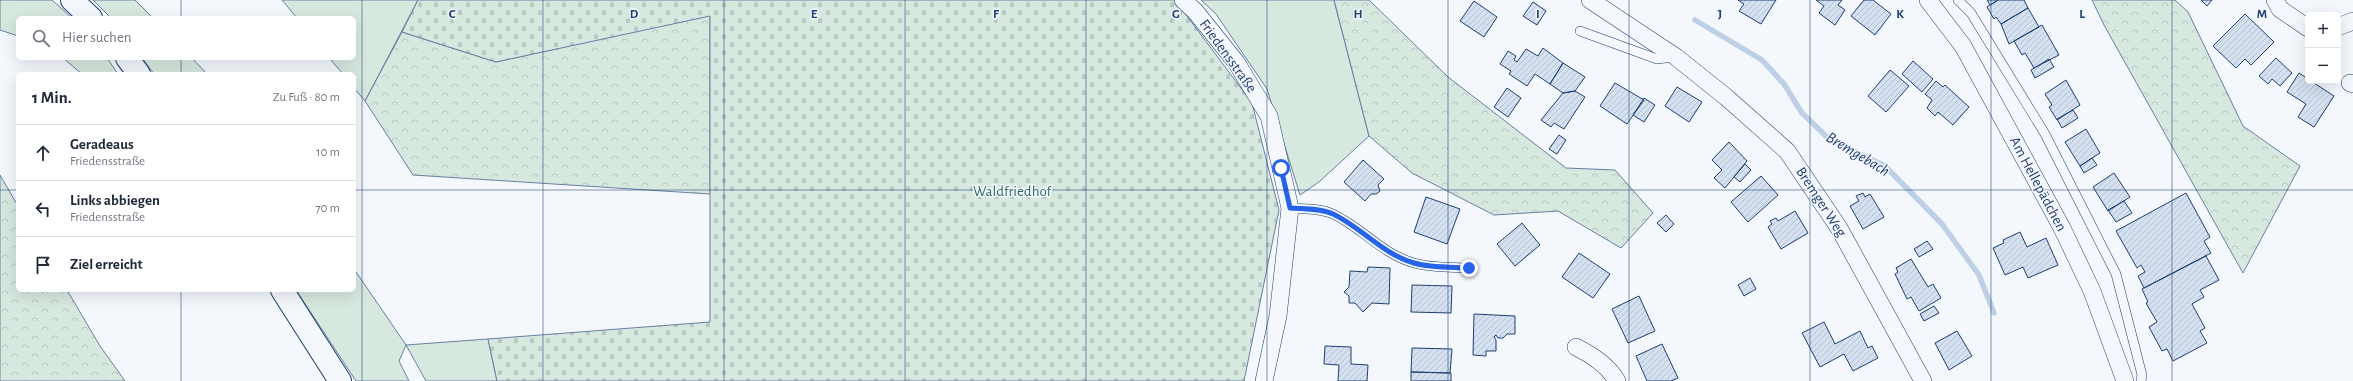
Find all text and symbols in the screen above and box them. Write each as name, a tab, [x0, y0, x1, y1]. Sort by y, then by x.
text: C	[449, 8, 456, 21]
text: D	[630, 8, 639, 21]
text: E	[811, 8, 818, 21]
text: F	[993, 8, 1000, 21]
text: G	[1172, 8, 1180, 21]
text: H	[1353, 8, 1363, 21]
text: I	[1536, 8, 1540, 21]
text: J	[1718, 8, 1722, 21]
text: K	[1896, 8, 1904, 21]
text: L	[2079, 8, 2085, 21]
text: M	[2257, 8, 2267, 21]
map controls	[2305, 12, 2341, 84]
button: +	[2305, 12, 2341, 48]
search box	[16, 16, 356, 60]
street label: Friedensstraße	[1197, 17, 1260, 95]
icon: search	[30, 27, 52, 49]
text: Hier suchen	[62, 30, 132, 45]
button: −	[2305, 48, 2341, 84]
text: 1 Min.	[32, 89, 72, 106]
text: Zu Fuß · 80 m	[273, 91, 340, 104]
water label: Bremgebach	[1824, 129, 1892, 179]
street label: Am Hellepädchen	[2007, 134, 2069, 234]
text: Geradeaus	[70, 137, 134, 152]
icon: ahead	[32, 142, 54, 164]
text: 10 m	[316, 146, 340, 159]
text: Friedensstraße	[70, 155, 145, 168]
route start	[1272, 159, 1290, 177]
street label: Bremger Weg	[1793, 164, 1849, 240]
park label: Waldfriedhof	[973, 184, 1053, 199]
text: Links abbiegen	[70, 193, 160, 208]
icon: left	[32, 198, 54, 220]
text: 70 m	[315, 202, 340, 215]
text: Friedensstraße	[70, 211, 145, 224]
icon: arrive	[32, 254, 54, 276]
text: Ziel erreicht	[70, 257, 143, 272]
route end	[1460, 259, 1478, 277]

